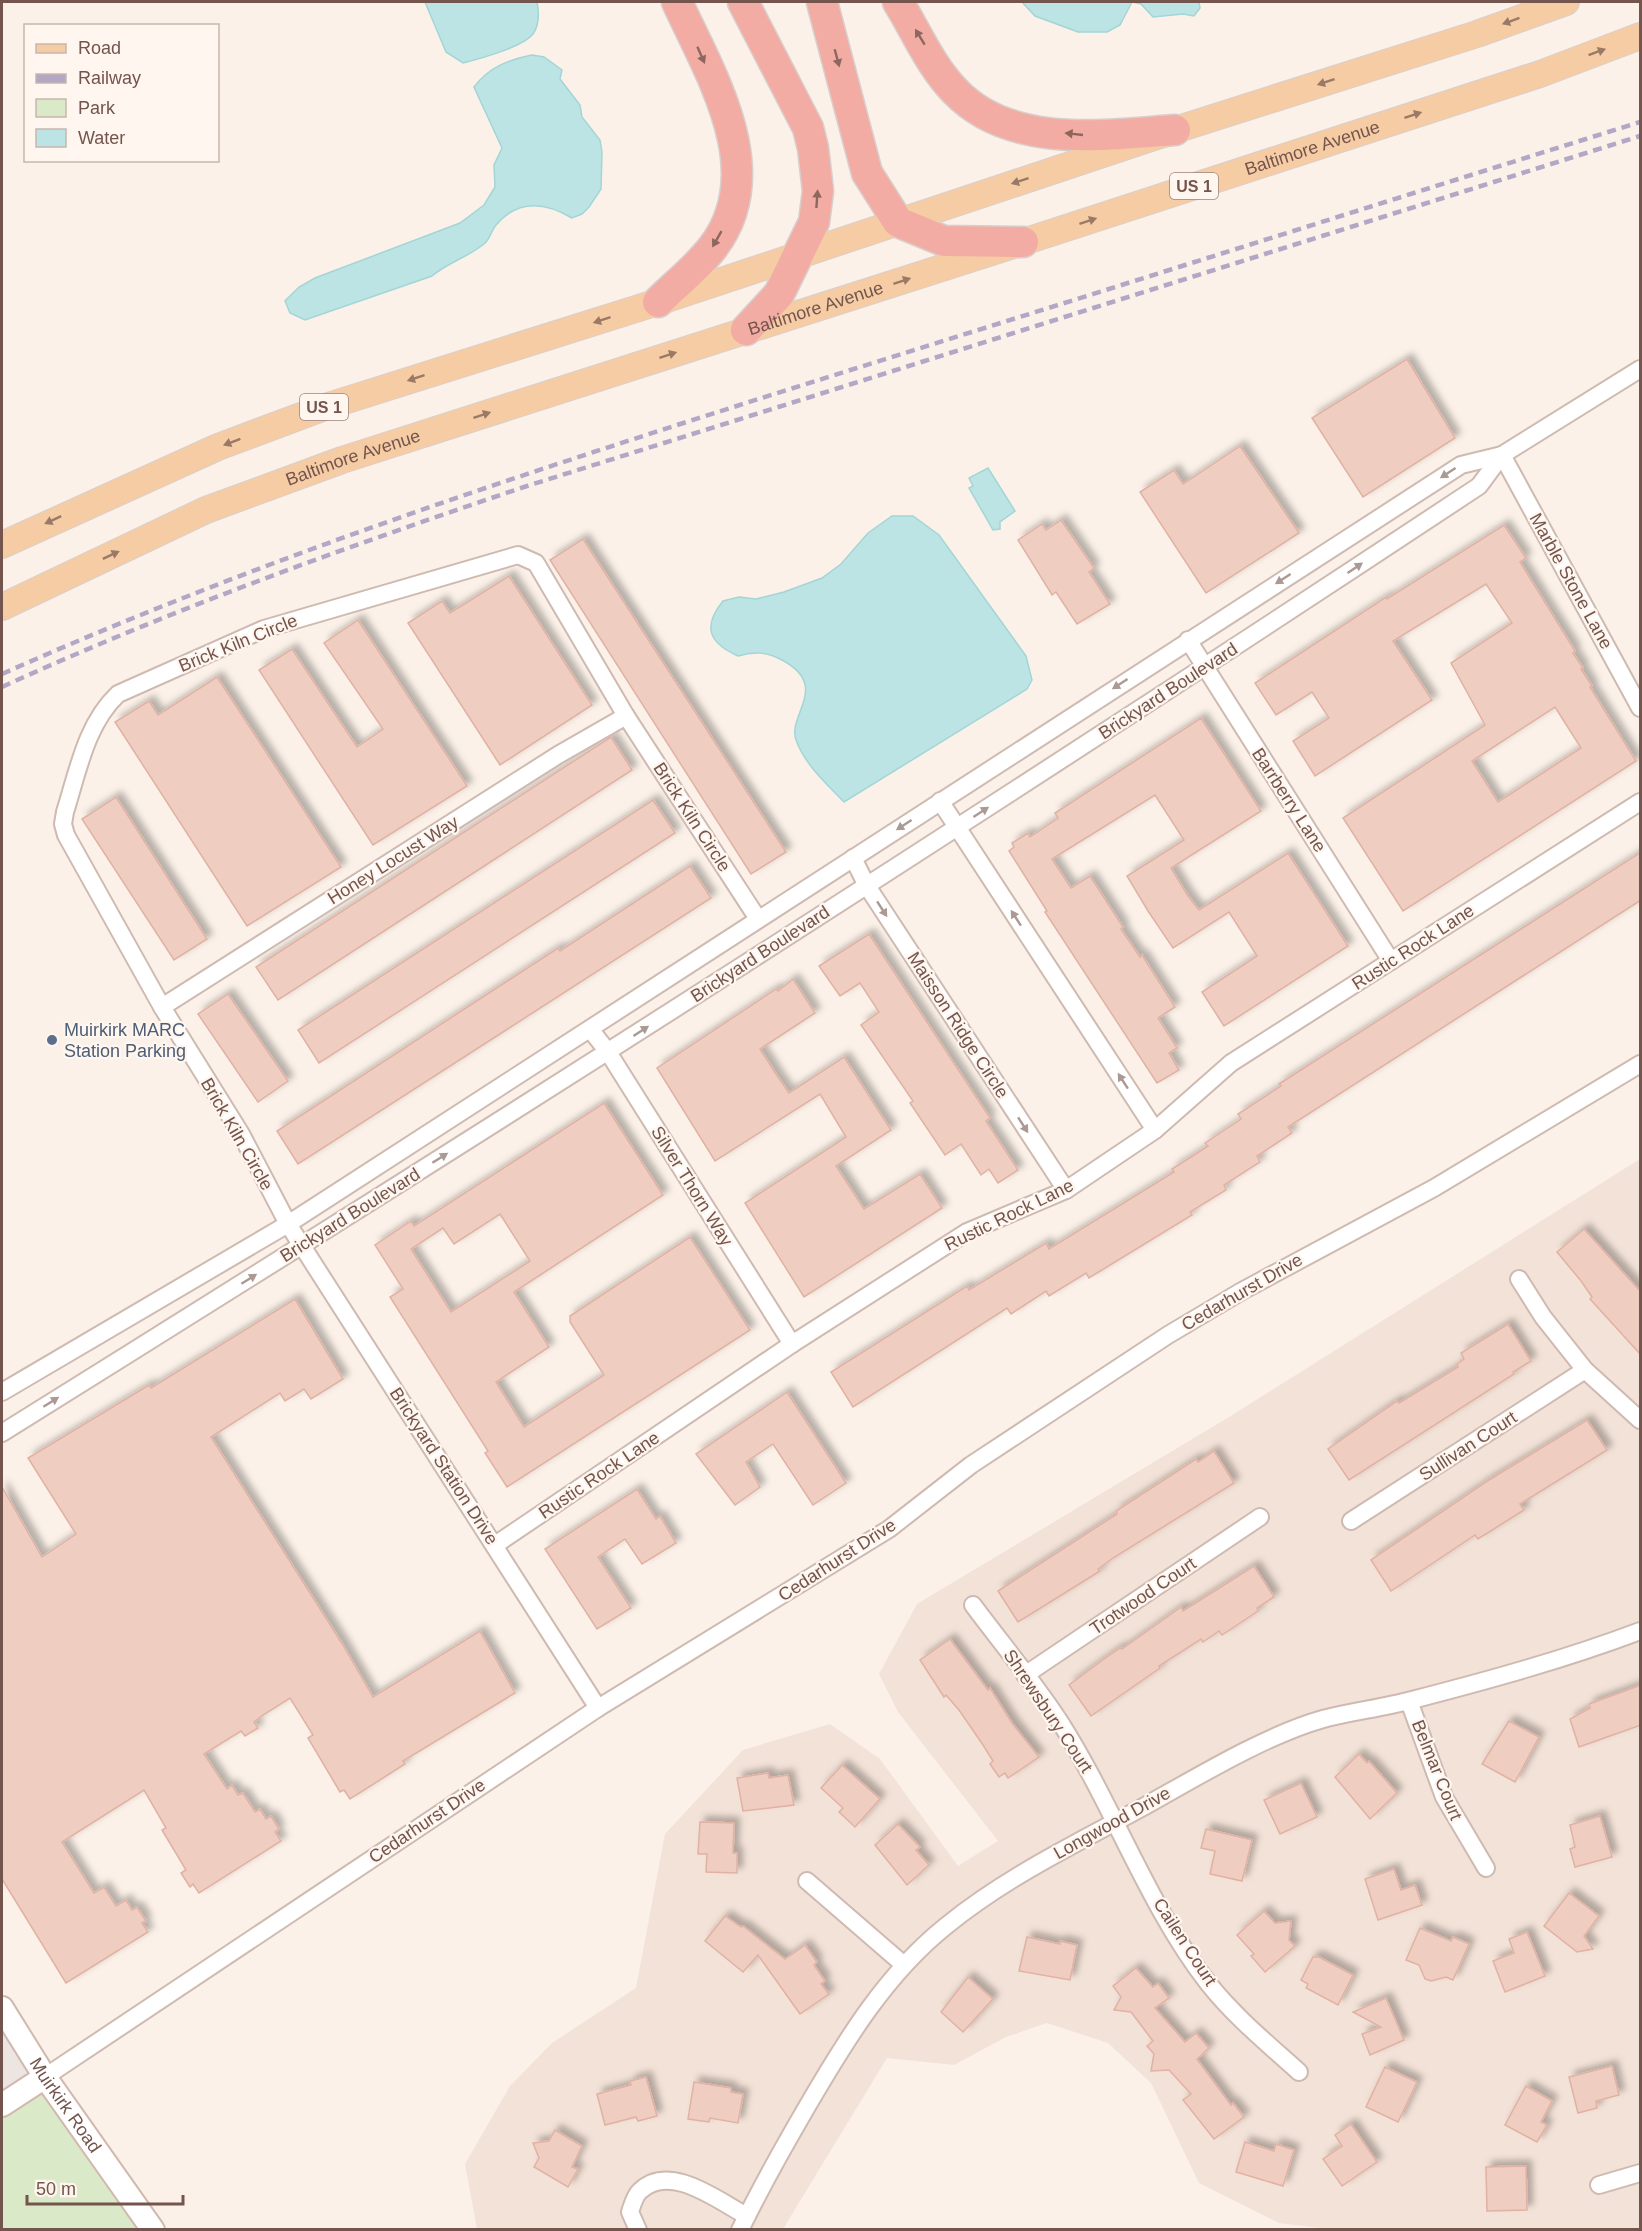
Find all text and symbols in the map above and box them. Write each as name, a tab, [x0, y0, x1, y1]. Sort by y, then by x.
one-way arrow	[1502, 17, 1520, 27]
legend	[24, 24, 219, 162]
one-way arrow	[914, 29, 925, 45]
text: Road	[78, 38, 121, 58]
one-way arrow	[697, 46, 706, 63]
one-way arrow	[1588, 47, 1606, 57]
one-way arrow	[832, 49, 842, 67]
text: Railway	[78, 68, 141, 88]
one-way arrow	[1317, 77, 1335, 87]
text: Park	[78, 98, 116, 118]
one-way arrow	[1404, 110, 1422, 119]
street label: Baltimore Avenue	[1242, 117, 1382, 179]
text: Water	[78, 128, 125, 148]
one-way arrow	[1065, 129, 1084, 139]
road number: US 1	[1170, 173, 1218, 199]
one-way arrow	[1011, 177, 1029, 187]
one-way arrow	[812, 189, 822, 208]
one-way arrow	[1079, 216, 1097, 226]
one-way arrow	[712, 231, 722, 248]
one-way arrow	[893, 276, 911, 285]
street label: Baltimore Avenue	[745, 277, 886, 339]
one-way arrow	[593, 315, 611, 325]
one-way arrow	[659, 350, 677, 359]
one-way arrow	[407, 374, 425, 383]
road number: US 1	[300, 394, 348, 420]
one-way arrow	[473, 410, 491, 419]
street label: Baltimore Avenue	[283, 426, 423, 490]
one-way arrow	[223, 438, 241, 447]
one-way arrow	[1440, 467, 1456, 479]
street label: Marble Stone Lane	[1525, 510, 1617, 652]
one-way arrow	[45, 516, 62, 525]
one-way arrow	[103, 551, 120, 560]
one-way arrow	[1347, 562, 1364, 573]
one-way arrow	[1275, 573, 1292, 584]
street label: Brick Kiln Circle	[176, 610, 300, 676]
street label: Brickyard Boulevard	[1095, 639, 1241, 743]
one-way arrow	[1112, 679, 1128, 690]
street label: Barrberry Lane	[1248, 744, 1330, 856]
street label: Brick Kiln Circle	[649, 759, 735, 875]
one-way arrow	[973, 807, 989, 818]
street label: Honey Locust Way	[324, 812, 462, 908]
one-way arrow	[896, 819, 912, 831]
street label: Rustic Rock Lane	[1348, 900, 1478, 994]
one-way arrow	[876, 901, 887, 917]
street label: Brickyard Boulevard	[687, 902, 833, 1006]
one-way arrow	[1010, 910, 1022, 926]
street label: Maisson Ridge Circle	[903, 948, 1013, 1102]
place label: Muirkirk MARC Station Parking	[64, 1020, 186, 1061]
one-way arrow	[632, 1025, 648, 1037]
marker: Muirkirk MARC Station Parking	[45, 1033, 59, 1047]
one-way arrow	[1117, 1073, 1129, 1089]
street label: Brick Kiln Circle	[197, 1074, 277, 1194]
one-way arrow	[1017, 1116, 1029, 1132]
street label: Silver Thorn Way	[647, 1123, 737, 1249]
one-way arrow	[432, 1152, 448, 1164]
street label: Brickyard Boulevard	[276, 1164, 424, 1266]
street label: Rustic Rock Lane	[941, 1175, 1077, 1255]
street label: Cedarhurst Drive	[1178, 1249, 1306, 1335]
one-way arrow	[241, 1273, 257, 1284]
street label: Brickyard Station Drive	[386, 1384, 502, 1548]
one-way arrow	[43, 1397, 59, 1408]
street label: Sullivan Court	[1416, 1407, 1520, 1485]
street label: Rustic Rock Lane	[535, 1427, 663, 1523]
street label: Cedarhurst Drive	[775, 1515, 899, 1605]
street label: Trotwood Court	[1086, 1553, 1200, 1639]
street label: Shrewsbury Court	[999, 1646, 1097, 1776]
street label: Belmar Court	[1408, 1717, 1466, 1823]
street label: Cedarhurst Drive	[365, 1775, 489, 1867]
street label: Longwood Drive	[1050, 1783, 1174, 1863]
street label: Cailen Court	[1149, 1895, 1221, 1989]
street label: Muirkirk Road	[25, 2054, 105, 2156]
scale bar	[27, 2168, 183, 2206]
text: 50 m	[36, 2179, 76, 2199]

